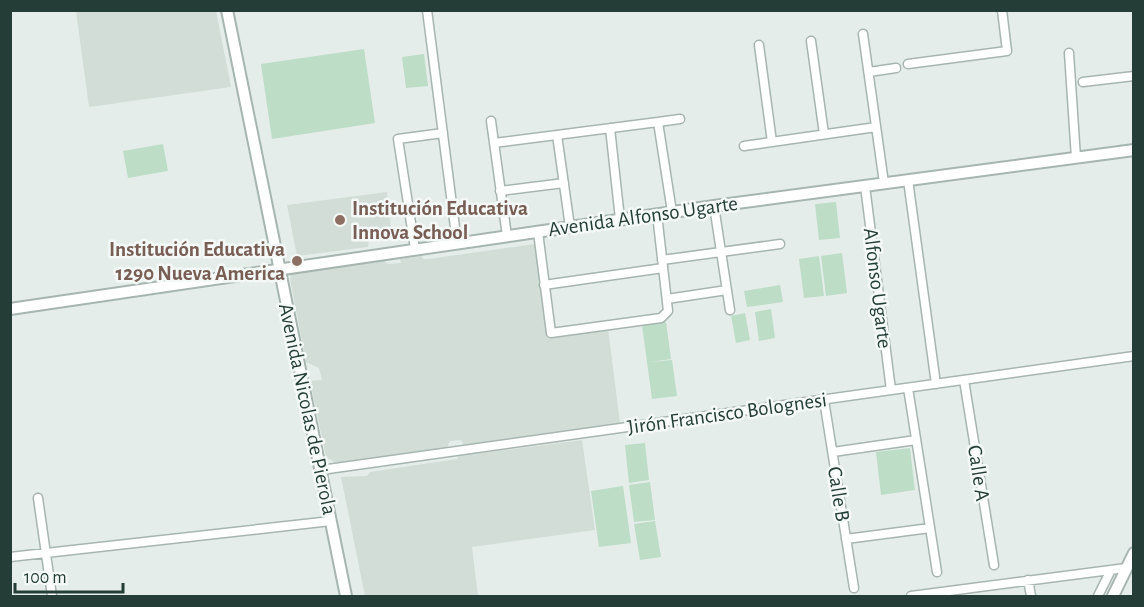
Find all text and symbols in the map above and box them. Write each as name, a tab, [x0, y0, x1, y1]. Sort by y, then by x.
street label: Avenida Alfonso Ugarte	[547, 193, 739, 240]
place label: Institución Educativa Innova School	[352, 198, 528, 243]
marker: Institución Educativa Innova School	[333, 213, 347, 227]
street label: Alfonso Ugarte	[860, 227, 895, 350]
place label: Institución Educativa 1290 Nueva America	[109, 239, 285, 284]
marker: Institución Educativa 1290 Nueva America	[290, 254, 304, 268]
street label: Avenida Nicolas de Pierola	[275, 301, 340, 517]
street label: Jirón Francisco Bolognesi	[626, 389, 828, 438]
street label: Calle A	[964, 444, 993, 503]
street label: Calle B	[824, 465, 853, 523]
scale bar	[15, 556, 123, 594]
text: 100 m	[24, 569, 67, 587]

